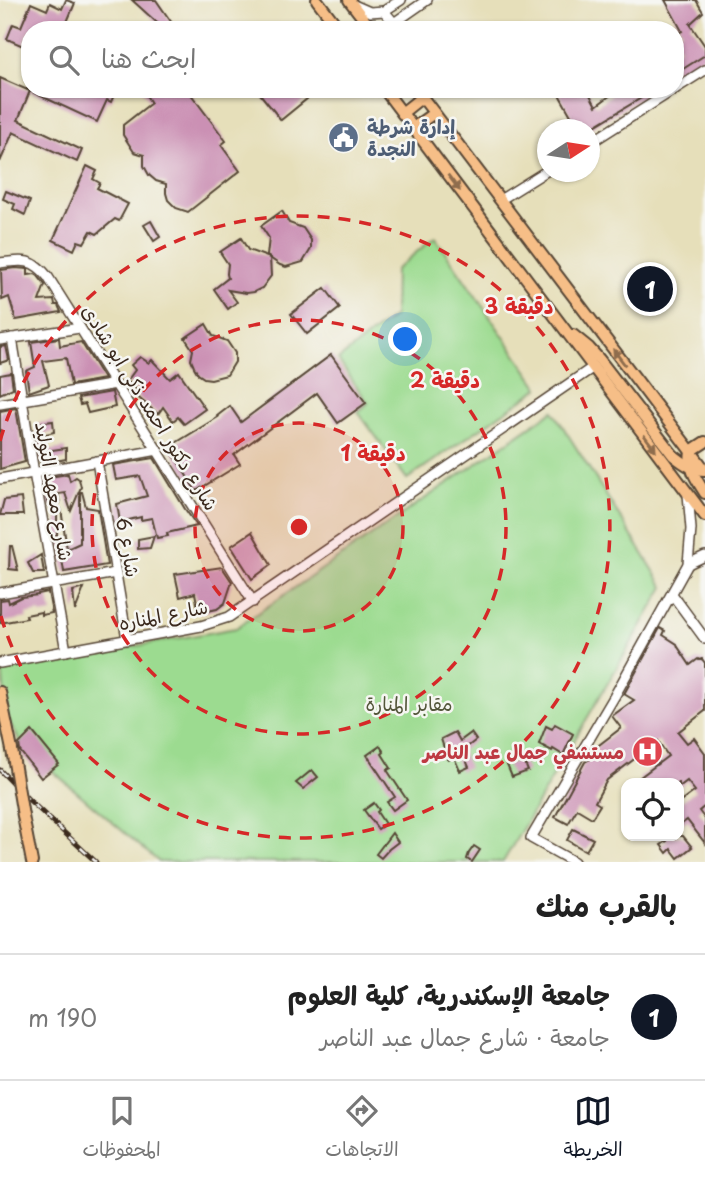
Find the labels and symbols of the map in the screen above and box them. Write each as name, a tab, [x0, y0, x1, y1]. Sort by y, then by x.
place label: إدارة شرطة النجدة	[367, 112, 455, 162]
north arrow	[537, 119, 600, 182]
public building icon: إدارة شرطة النجدة	[327, 120, 361, 154]
one-way arrow	[447, 174, 461, 192]
pin: 1	[627, 263, 673, 315]
text: 3 دقيقة	[485, 289, 553, 321]
street label: شارع دكتور احمد ذكى ابو شادى	[75, 299, 226, 516]
your location	[388, 322, 422, 356]
one-way arrow	[612, 348, 626, 366]
text: 2 دقيقة	[410, 363, 480, 395]
street label: شارع معهد التوليد	[28, 419, 81, 563]
one-way arrow	[642, 434, 657, 452]
text: 1 دقيقة	[340, 436, 406, 468]
street label: شارع 6	[109, 515, 148, 579]
centre of rings	[287, 515, 311, 539]
street label: شارع المناره	[116, 592, 210, 637]
park label: مقابر المنارة	[366, 689, 452, 717]
hospital icon: مستشفي جمال عبد الناصر	[630, 734, 664, 768]
place label: مستشفي جمال عبد الناصر	[421, 737, 624, 769]

